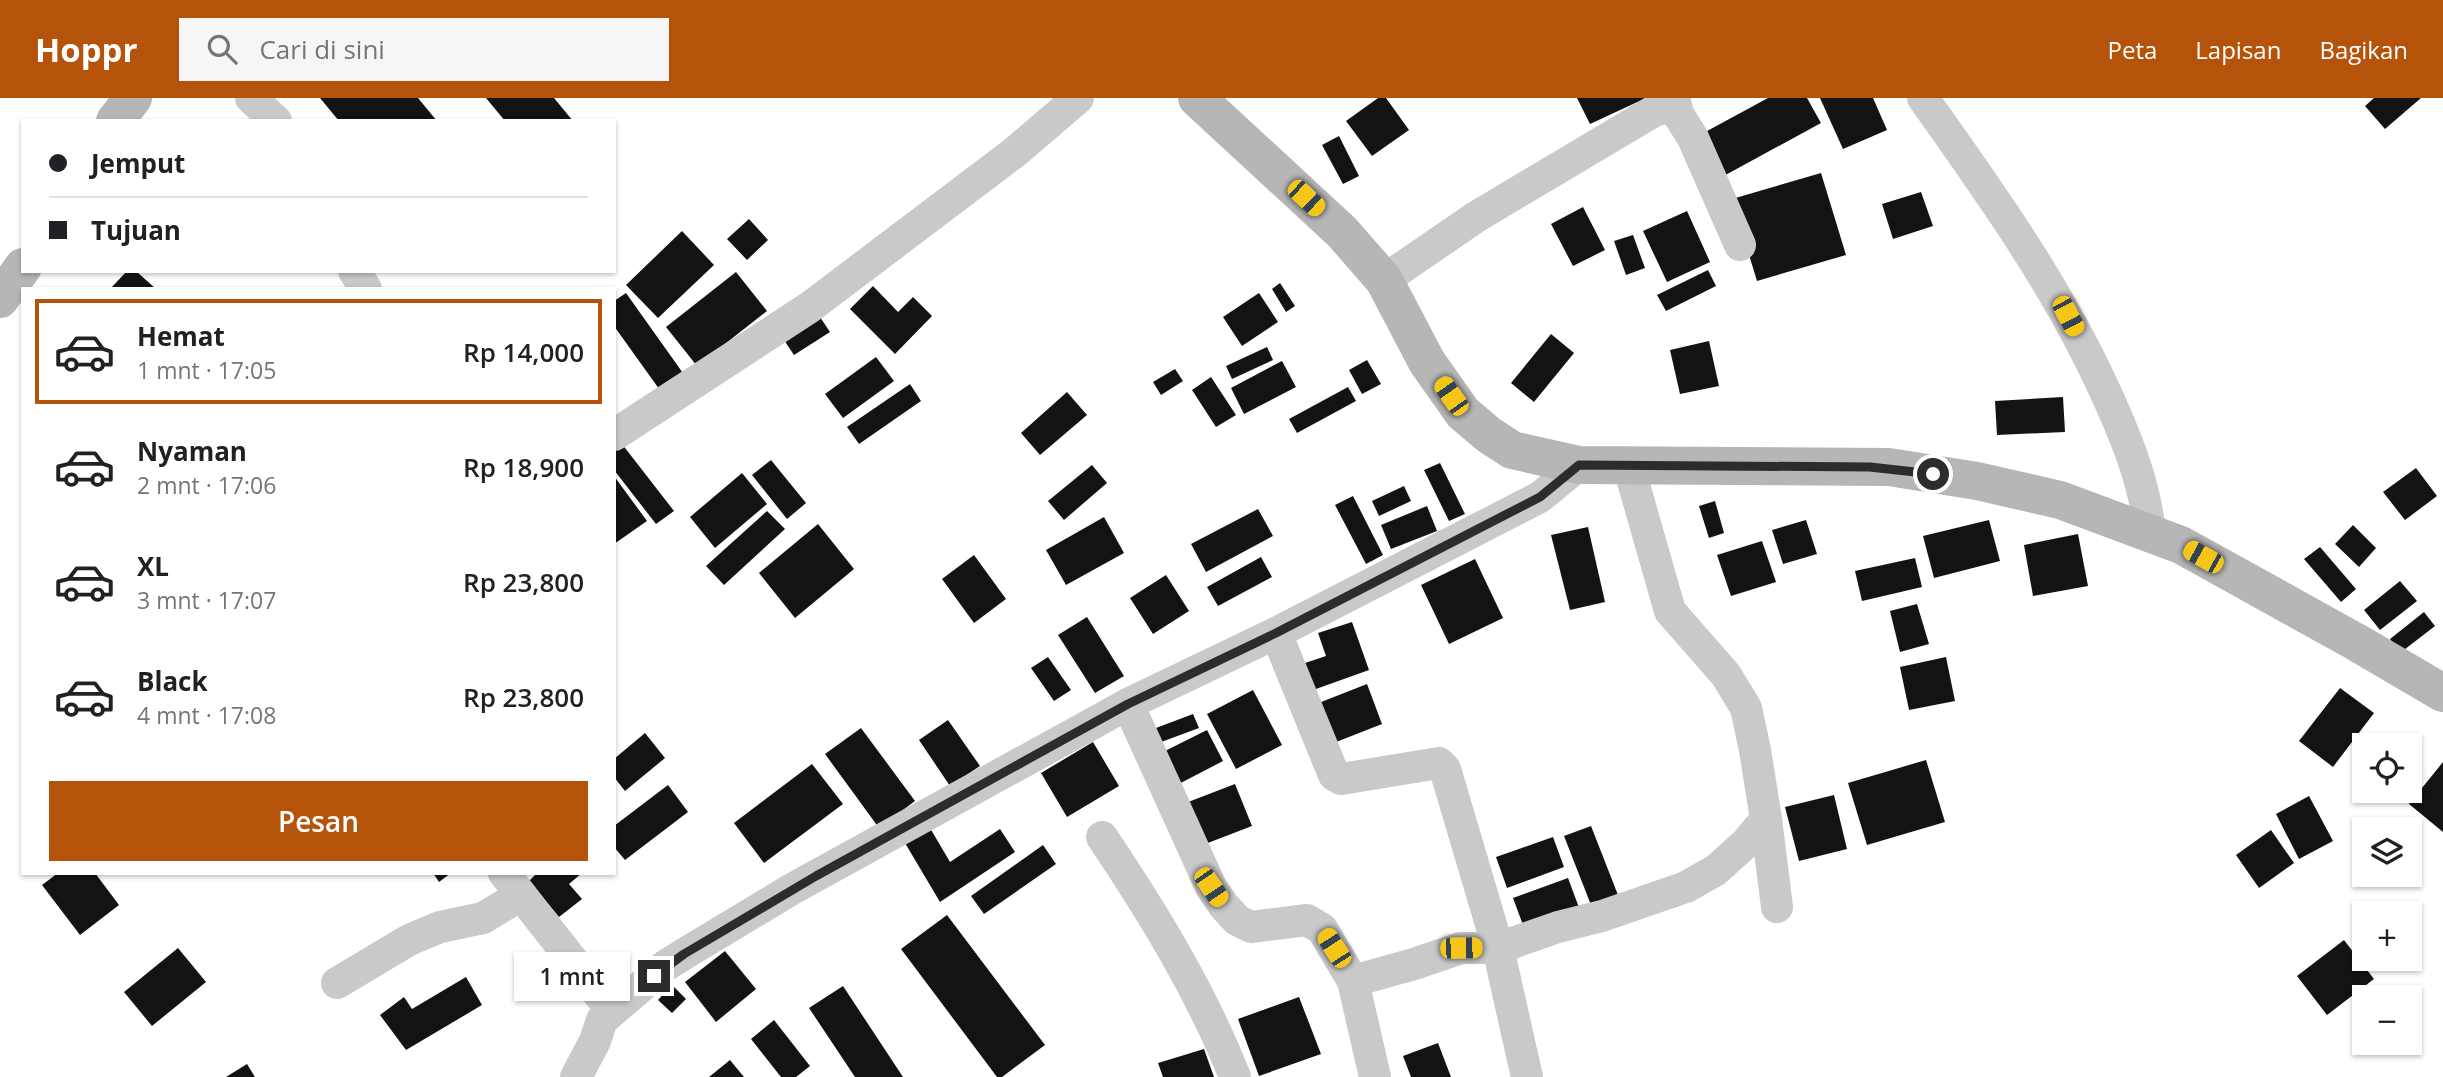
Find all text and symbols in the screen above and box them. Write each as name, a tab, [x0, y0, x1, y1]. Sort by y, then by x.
search box	[179, 18, 669, 81]
text: Hoppr	[35, 27, 137, 72]
icon: search	[203, 30, 241, 68]
text: Cari di sini	[259, 31, 385, 67]
text: Peta	[2107, 33, 2157, 66]
text: Lapisan	[2195, 33, 2281, 66]
text: Bagikan	[2319, 33, 2408, 66]
text: Jemput	[91, 145, 185, 181]
car	[1284, 176, 1329, 220]
text: Tujuan	[91, 212, 181, 248]
car	[2049, 293, 2088, 339]
text: Hemat	[137, 318, 225, 354]
icon: car	[53, 320, 116, 383]
text: Rp 14,000	[463, 334, 584, 370]
text: 1 mnt · 17:05	[137, 354, 276, 386]
car	[1431, 373, 1472, 419]
text: Nyaman	[137, 433, 247, 469]
icon: car	[53, 435, 116, 498]
text: Rp 18,900	[463, 449, 584, 485]
route start	[1917, 458, 1949, 490]
text: 2 mnt · 17:06	[137, 469, 276, 501]
car	[2180, 538, 2227, 576]
text: XL	[137, 548, 169, 584]
icon: car	[53, 550, 116, 613]
text: Rp 23,800	[463, 564, 584, 600]
text: 3 mnt · 17:07	[137, 584, 276, 616]
text: Black	[137, 663, 208, 699]
icon: car	[53, 665, 116, 728]
text: Rp 23,800	[463, 679, 584, 715]
text: 4 mnt · 17:08	[137, 699, 276, 731]
map controls	[2352, 733, 2422, 1055]
button: locate	[2352, 733, 2422, 803]
button: Pesan	[49, 781, 588, 861]
button: layers	[2352, 817, 2422, 887]
car	[1191, 864, 1232, 910]
button: +	[2352, 901, 2422, 971]
car	[1314, 925, 1355, 971]
car	[1440, 937, 1483, 959]
callout: 1 mnt	[514, 952, 630, 1001]
text: 1 mnt	[540, 960, 604, 992]
route end	[638, 960, 670, 992]
button: −	[2352, 985, 2422, 1055]

